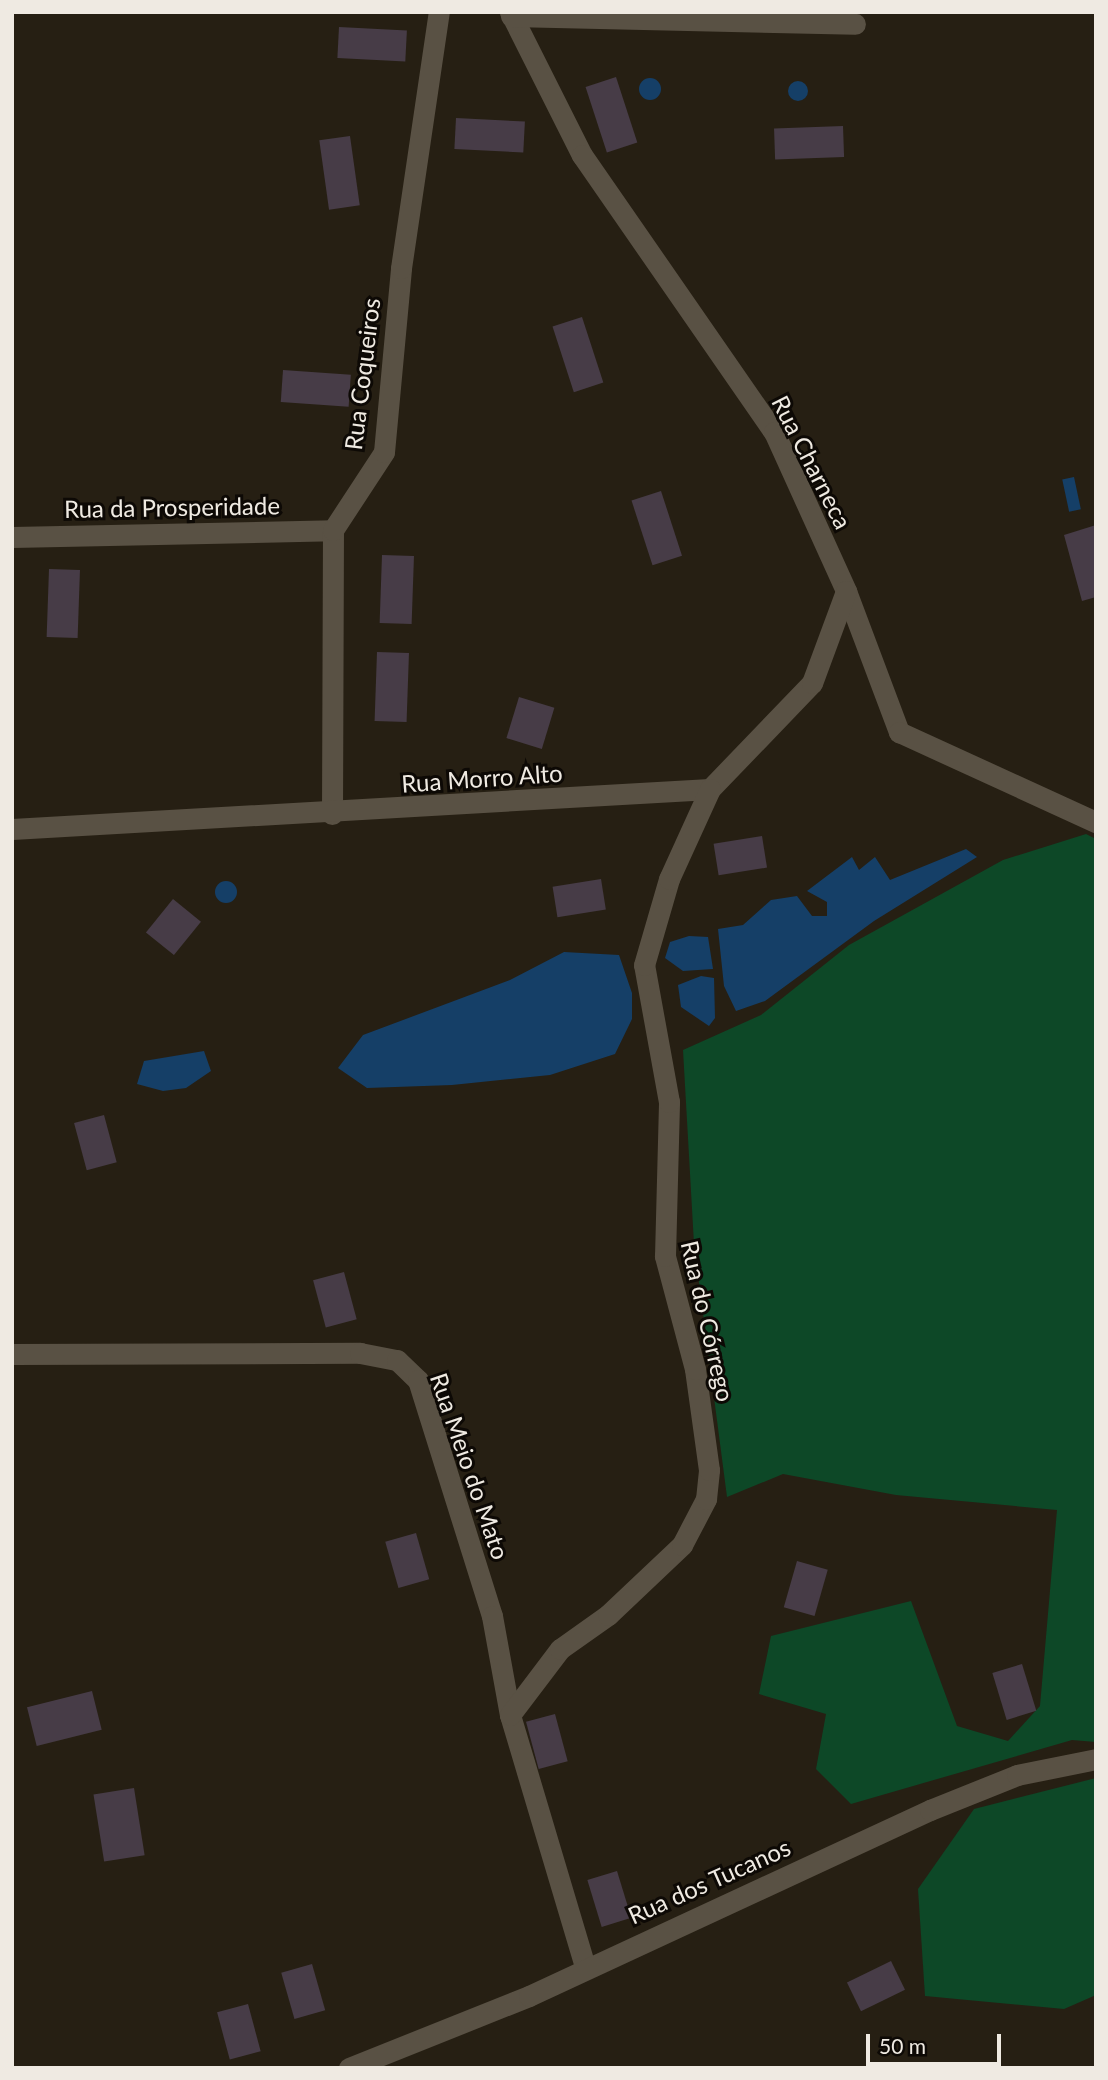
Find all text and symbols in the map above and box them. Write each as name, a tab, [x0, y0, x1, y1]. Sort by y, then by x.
street label: Rua Coqueiros	[338, 296, 386, 452]
street label: Rua Charneca	[766, 391, 858, 533]
street label: Rua da Prosperidade	[64, 491, 280, 523]
street label: Rua Morro Alto	[400, 758, 564, 798]
street label: Rua do Córrego	[676, 1238, 740, 1404]
street label: Rua Meio do Mato	[425, 1369, 515, 1563]
street label: Rua dos Tucanos	[623, 1832, 795, 1930]
scale bar	[870, 2021, 1005, 2064]
text: 50 m	[879, 2033, 926, 2058]

